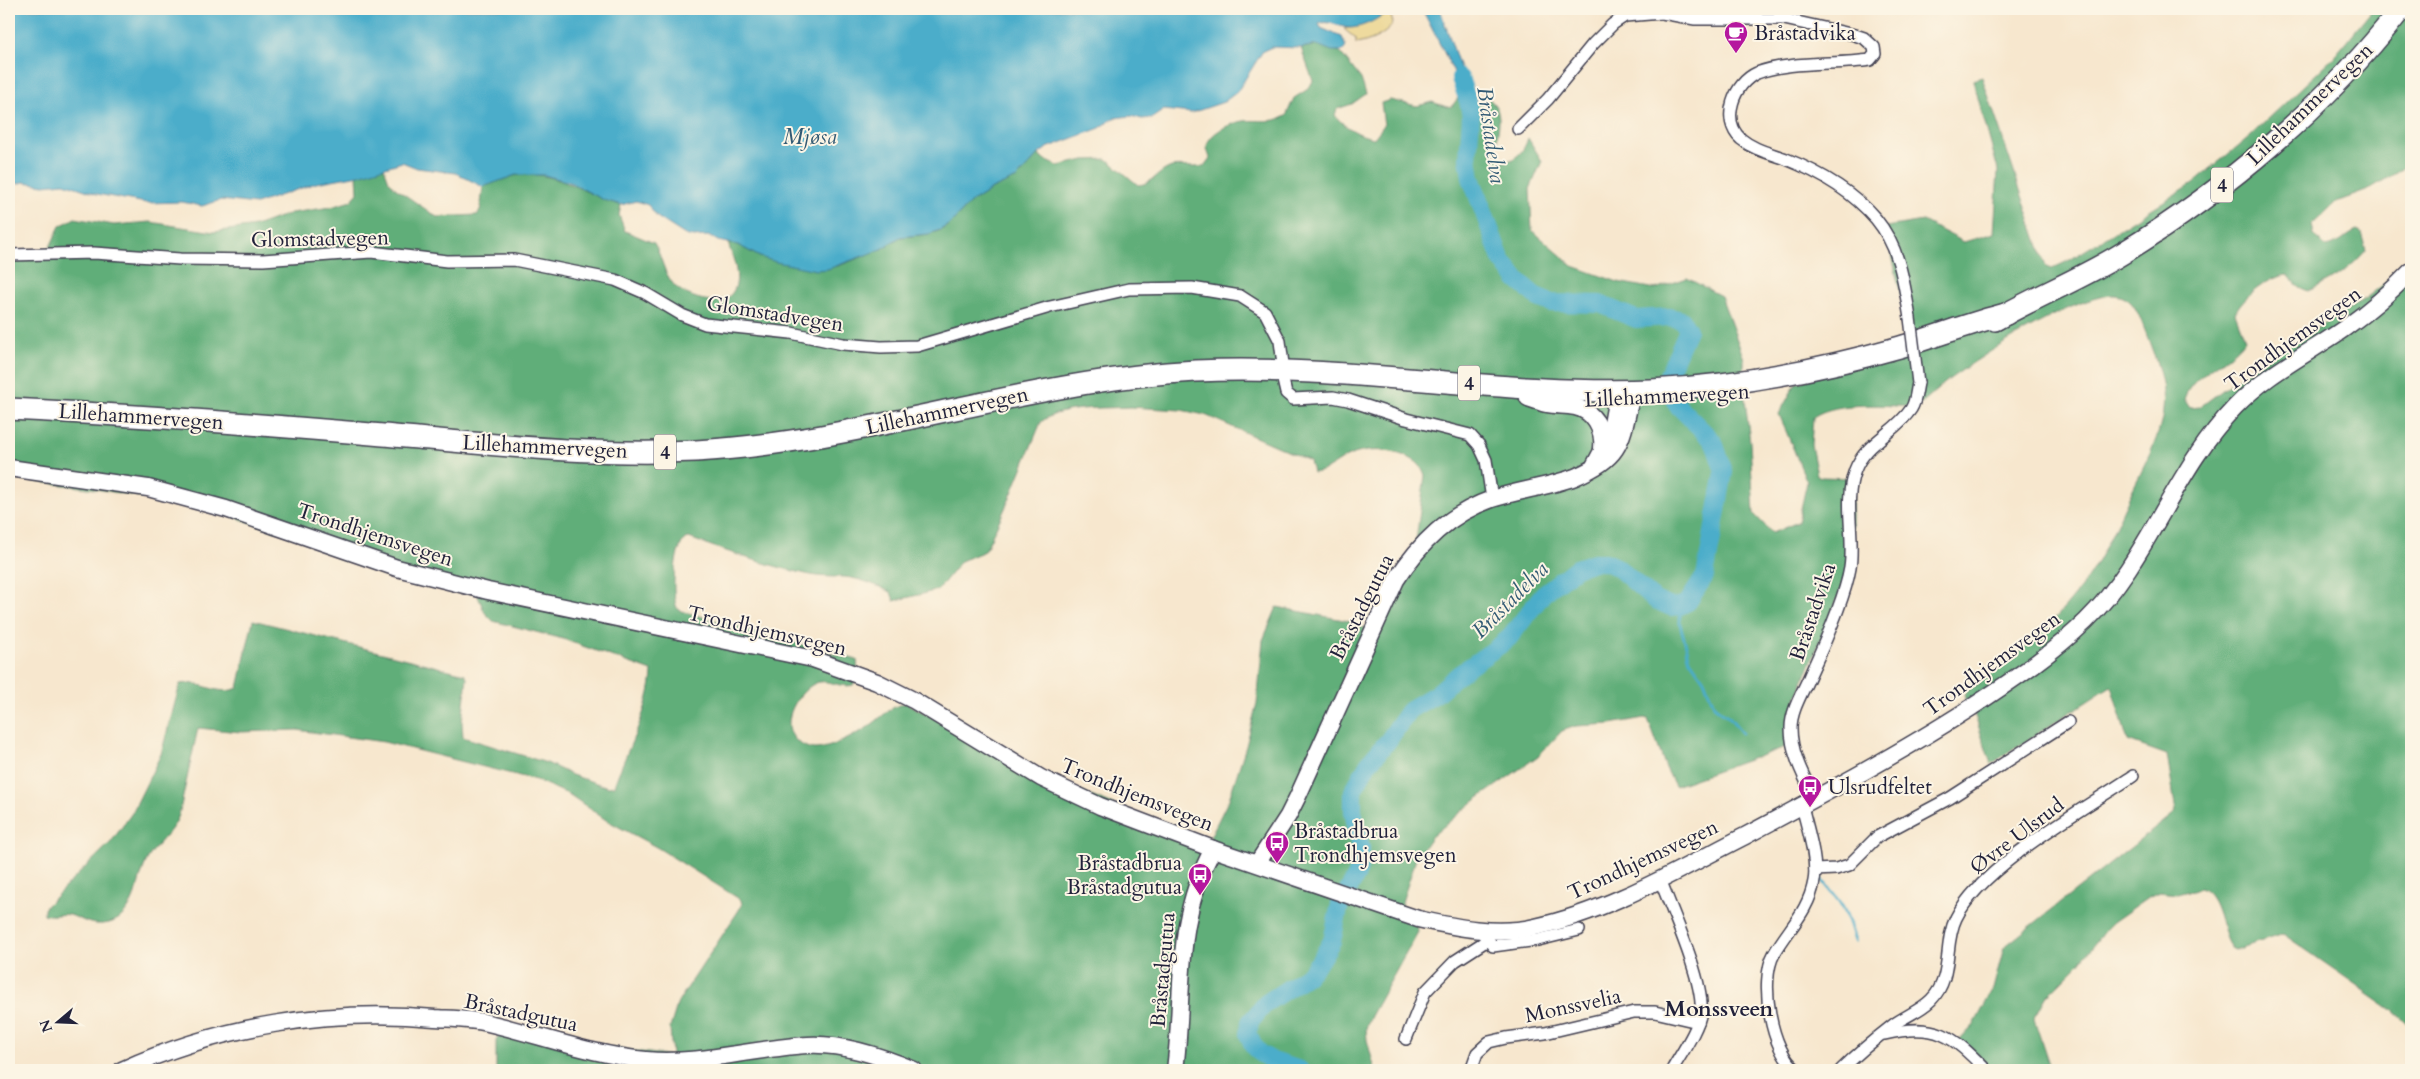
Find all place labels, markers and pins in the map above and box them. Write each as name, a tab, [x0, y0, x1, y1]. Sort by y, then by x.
place label: Bråstadvika	[1754, 19, 1856, 48]
cafe icon: Bråstadvika	[1723, 20, 1749, 54]
place label: Ulsrudfeltet	[1828, 773, 1932, 802]
bus stop icon: Ulsrudfeltet	[1797, 774, 1823, 808]
place label: Bråstadbrua Trondhjemsvegen	[1294, 817, 1457, 870]
bus stop icon: Bråstadbrua Trondhjemsvegen	[1264, 830, 1290, 864]
place label: Bråstadbrua Bråstadgutua	[1067, 849, 1182, 902]
bus stop icon: Bråstadbrua Bråstadgutua	[1187, 862, 1213, 896]

